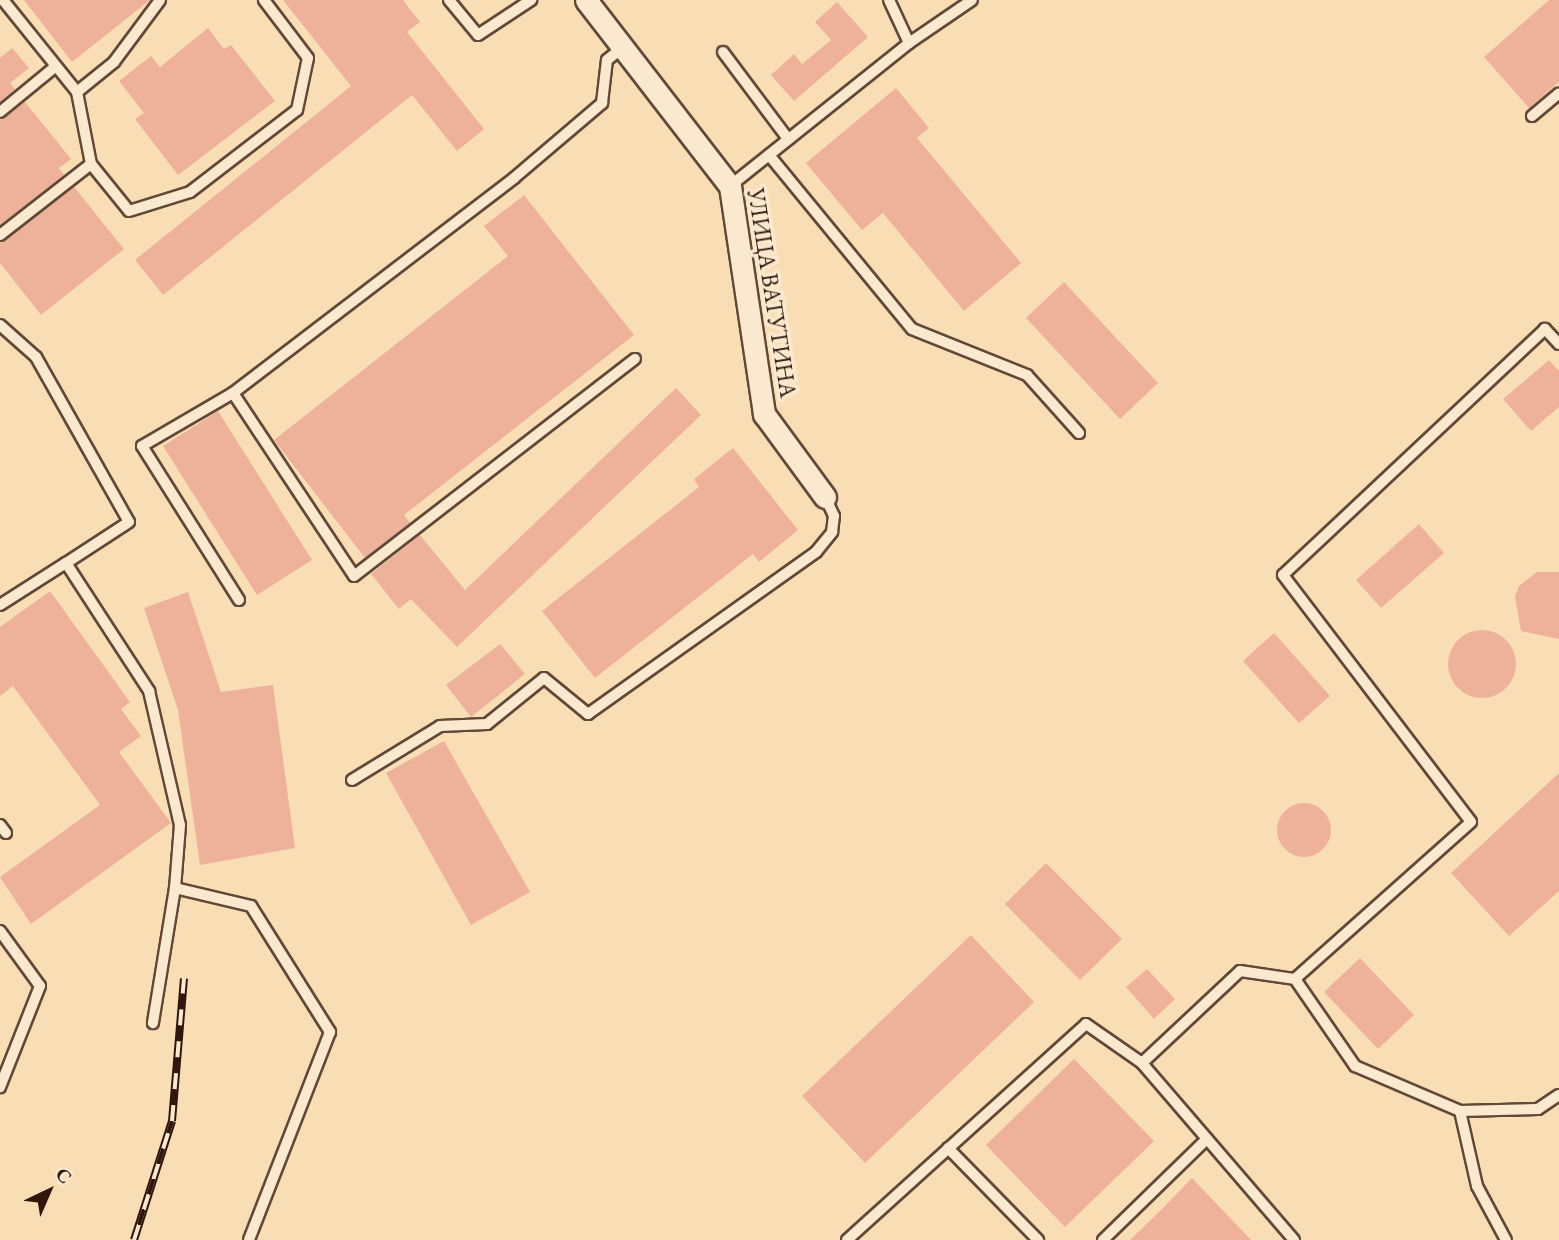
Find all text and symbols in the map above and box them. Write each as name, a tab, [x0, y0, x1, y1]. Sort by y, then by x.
street label: УЛИЦА ВАТУТИНА	[742, 186, 802, 400]
north arrow	[14, 1156, 84, 1226]
text: С	[50, 1162, 77, 1189]

